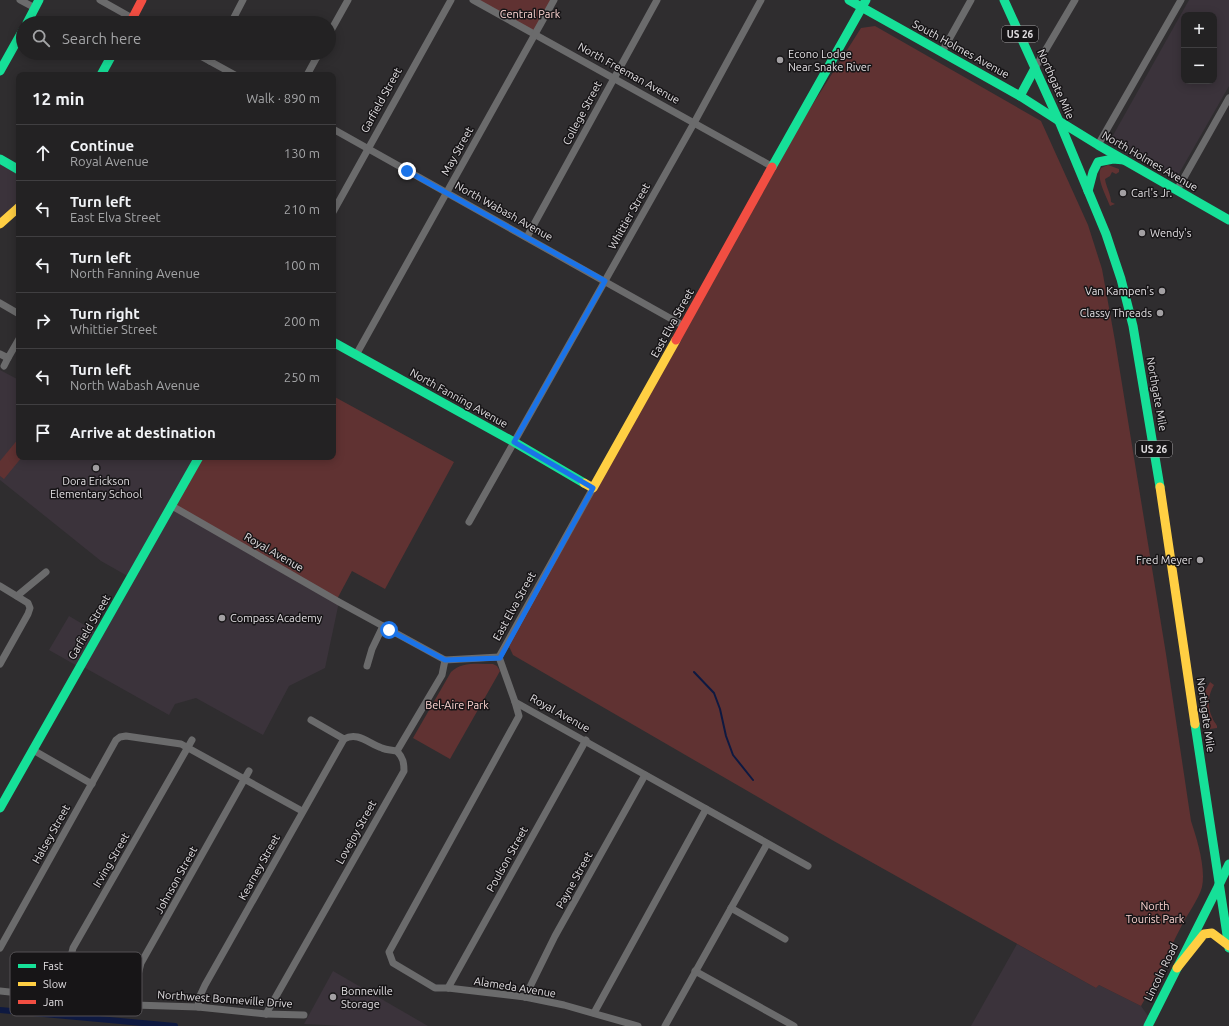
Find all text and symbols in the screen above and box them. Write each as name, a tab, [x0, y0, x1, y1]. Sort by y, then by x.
park label: Central Park	[500, 8, 561, 20]
map controls	[1181, 12, 1217, 84]
button: +	[1181, 12, 1217, 48]
search box	[16, 16, 336, 60]
street label: South Holmes Avenue	[911, 17, 1011, 81]
road number: US 26	[1002, 26, 1038, 42]
icon: search	[30, 27, 52, 49]
text: Search here	[62, 30, 141, 47]
street label: North Freeman Avenue	[576, 40, 682, 106]
street label: Northgate Mile	[1035, 47, 1077, 121]
place label: Econo Lodge Near Snake River	[788, 48, 872, 73]
button: −	[1181, 48, 1217, 84]
marker: Econo Lodge Near Snake River	[775, 55, 785, 65]
street label: Garfield Street	[358, 65, 404, 135]
street label: College Street	[560, 78, 604, 147]
text: 12 min	[32, 89, 85, 108]
text: Walk · 890 m	[246, 91, 320, 105]
street label: May Street	[439, 124, 476, 177]
street label: North Holmes Avenue	[1100, 129, 1200, 193]
text: Continue	[70, 137, 134, 154]
icon: ahead	[32, 142, 54, 164]
text: 130 m	[284, 146, 320, 160]
text: Royal Avenue	[70, 154, 149, 168]
route end	[398, 162, 416, 180]
street label: North Wabash Avenue	[453, 179, 555, 243]
street label: Whittier Street	[606, 180, 652, 251]
place label: Carl's Jr.	[1131, 187, 1172, 199]
marker: Carl's Jr.	[1118, 188, 1128, 198]
text: Turn left	[70, 193, 131, 210]
icon: left	[32, 198, 54, 220]
text: 210 m	[284, 202, 320, 216]
text: East Elva Street	[70, 210, 161, 224]
place label: Wendy's	[1150, 227, 1192, 239]
marker: Wendy's	[1137, 228, 1147, 238]
text: Turn left	[70, 249, 131, 266]
icon: left	[32, 254, 54, 276]
text: 100 m	[284, 258, 320, 272]
text: North Fanning Avenue	[70, 266, 200, 280]
place label: Van Kampen's	[1085, 285, 1154, 297]
street label: East Elva Street	[648, 286, 696, 359]
marker: Van Kampen's	[1157, 286, 1167, 296]
text: Turn right	[70, 305, 140, 322]
place label: Classy Threads	[1080, 307, 1152, 319]
marker: Classy Threads	[1155, 308, 1165, 318]
icon: right	[32, 310, 54, 332]
text: 200 m	[284, 314, 320, 328]
text: Whittier Street	[70, 322, 157, 336]
street label: Northgate Mile	[1145, 356, 1169, 432]
text: Turn left	[70, 361, 131, 378]
icon: left	[32, 366, 54, 388]
street label: North Fanning Avenue	[408, 366, 510, 430]
text: 250 m	[284, 370, 320, 384]
text: North Wabash Avenue	[70, 378, 200, 392]
icon: arrive	[32, 422, 54, 444]
text: Arrive at destination	[70, 424, 216, 441]
road number: US 26	[1136, 441, 1172, 457]
marker: Dora Erickson Elementary School	[91, 463, 101, 473]
place label: Dora Erickson Elementary School	[50, 475, 142, 500]
street label: Royal Avenue	[242, 530, 306, 574]
place label: Fred Meyer	[1136, 554, 1193, 566]
marker: Fred Meyer	[1195, 555, 1205, 565]
street label: East Elva Street	[490, 569, 538, 642]
street label: Garfield Street	[66, 592, 113, 661]
place label: Compass Academy	[230, 612, 323, 624]
marker: Compass Academy	[217, 613, 227, 623]
route start	[380, 621, 398, 639]
street label: Northgate Mile	[1195, 677, 1217, 753]
street label: Royal Avenue	[528, 692, 592, 734]
park label: Bel-Aire Park	[425, 699, 489, 711]
street label: Lovejoy Street	[334, 797, 379, 866]
street label: Halsey Street	[30, 802, 72, 866]
street label: Poulson Street	[484, 824, 530, 894]
street label: Irving Street	[91, 830, 132, 889]
street label: Kearney Street	[236, 831, 282, 902]
street label: Johnson Street	[153, 844, 200, 916]
street label: Payne Street	[553, 849, 595, 910]
park label: North Tourist Park	[1126, 900, 1185, 925]
street label: Lincoln Road	[1142, 941, 1180, 1003]
legend	[10, 952, 142, 1016]
text: Fast	[43, 960, 64, 972]
street label: Alameda Avenue	[473, 975, 557, 999]
text: Slow	[43, 978, 67, 990]
place label: Bonneville Storage	[341, 985, 393, 1010]
street label: Northwest Bonneville Drive	[157, 988, 293, 1010]
marker: Bonneville Storage	[328, 992, 338, 1002]
text: Jam	[43, 996, 64, 1008]

